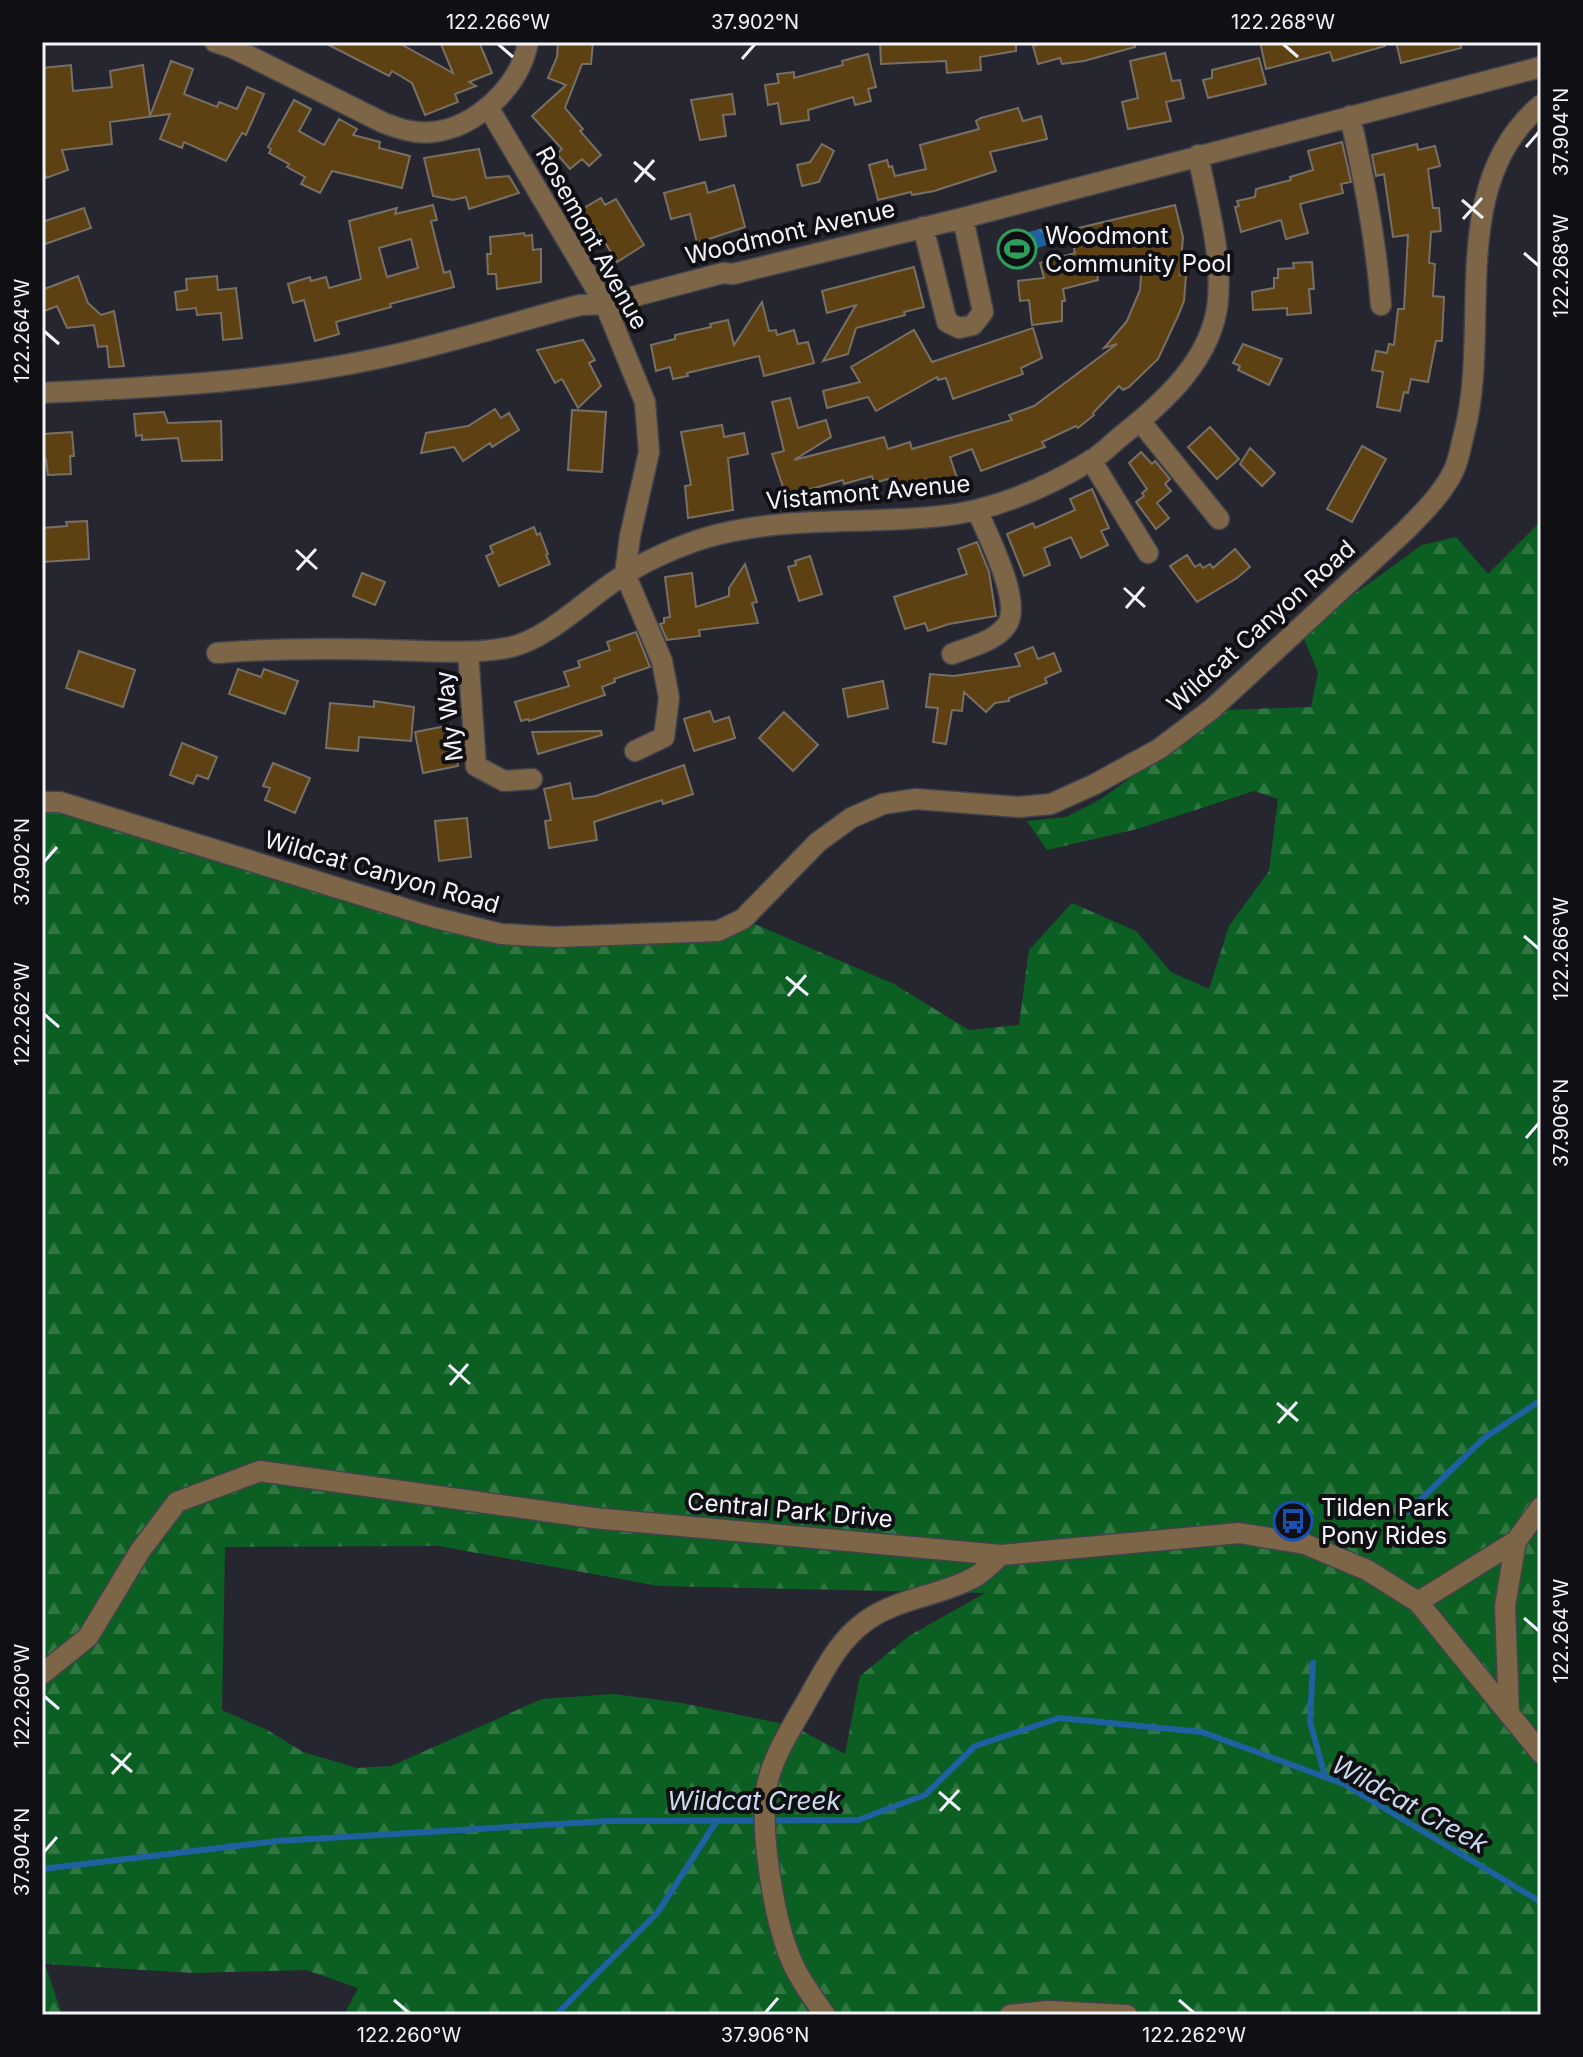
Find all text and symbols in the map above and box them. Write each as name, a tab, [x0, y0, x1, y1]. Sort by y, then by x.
text: 122.266°W	[446, 10, 550, 34]
text: 37.902°N	[711, 10, 799, 34]
text: 122.268°W	[1231, 10, 1335, 34]
text: 37.904°N	[1549, 88, 1573, 176]
street label: Rosemont Avenue	[530, 141, 654, 335]
street label: Woodmont Avenue	[682, 194, 898, 270]
text: 122.268°W	[1549, 214, 1573, 318]
place label: Woodmont Community Pool	[1045, 221, 1232, 278]
sports icon: Woodmont Community Pool	[996, 228, 1038, 270]
text: 122.264°W	[10, 279, 34, 383]
street label: Vistamont Avenue	[765, 469, 971, 515]
street label: Wildcat Canyon Road	[1161, 534, 1361, 718]
street label: My Way	[429, 669, 469, 763]
text: 37.902°N	[10, 818, 34, 906]
street label: Wildcat Canyon Road	[261, 825, 503, 919]
text: 122.266°W	[1549, 897, 1573, 1001]
text: 122.262°W	[10, 962, 34, 1066]
text: 37.906°N	[1549, 1079, 1573, 1167]
street label: Central Park Drive	[686, 1487, 894, 1533]
place label: Tilden Park Pony Rides	[1321, 1493, 1449, 1550]
bus stop icon: Tilden Park Pony Rides	[1272, 1500, 1314, 1542]
text: 122.264°W	[1549, 1579, 1573, 1683]
text: 122.260°W	[10, 1644, 34, 1748]
water label: Wildcat Creek	[1327, 1748, 1494, 1860]
water label: Wildcat Creek	[667, 1785, 841, 1816]
text: 37.904°N	[10, 1808, 34, 1896]
text: 122.260°W	[357, 2023, 461, 2047]
text: 37.906°N	[721, 2023, 809, 2047]
text: 122.262°W	[1142, 2023, 1246, 2047]

